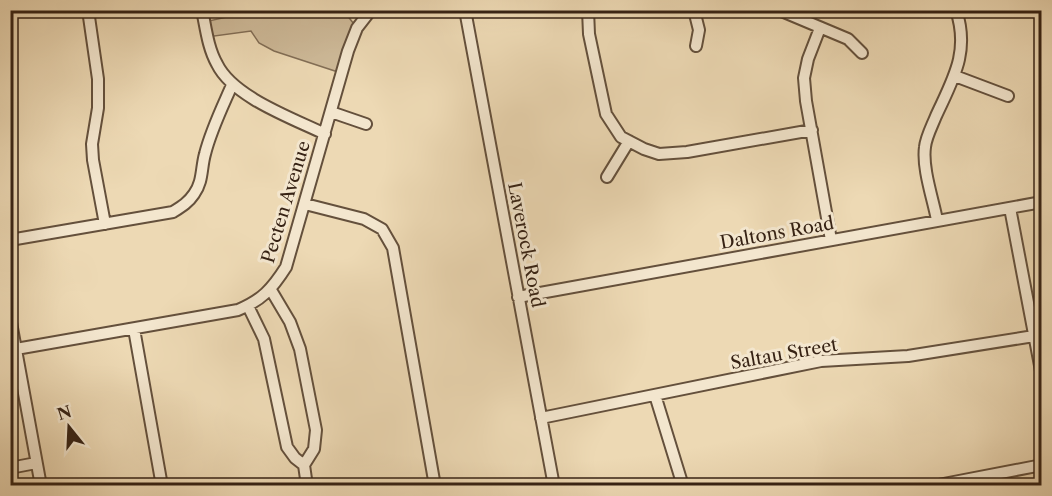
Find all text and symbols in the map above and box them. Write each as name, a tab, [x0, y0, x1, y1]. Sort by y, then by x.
street label: Pecten Avenue	[257, 138, 315, 266]
street label: Laverock Road	[503, 180, 549, 310]
street label: Daltons Road	[718, 212, 836, 254]
street label: Saltau Street	[729, 334, 840, 374]
north arrow	[39, 397, 99, 457]
text: N	[55, 401, 74, 424]

